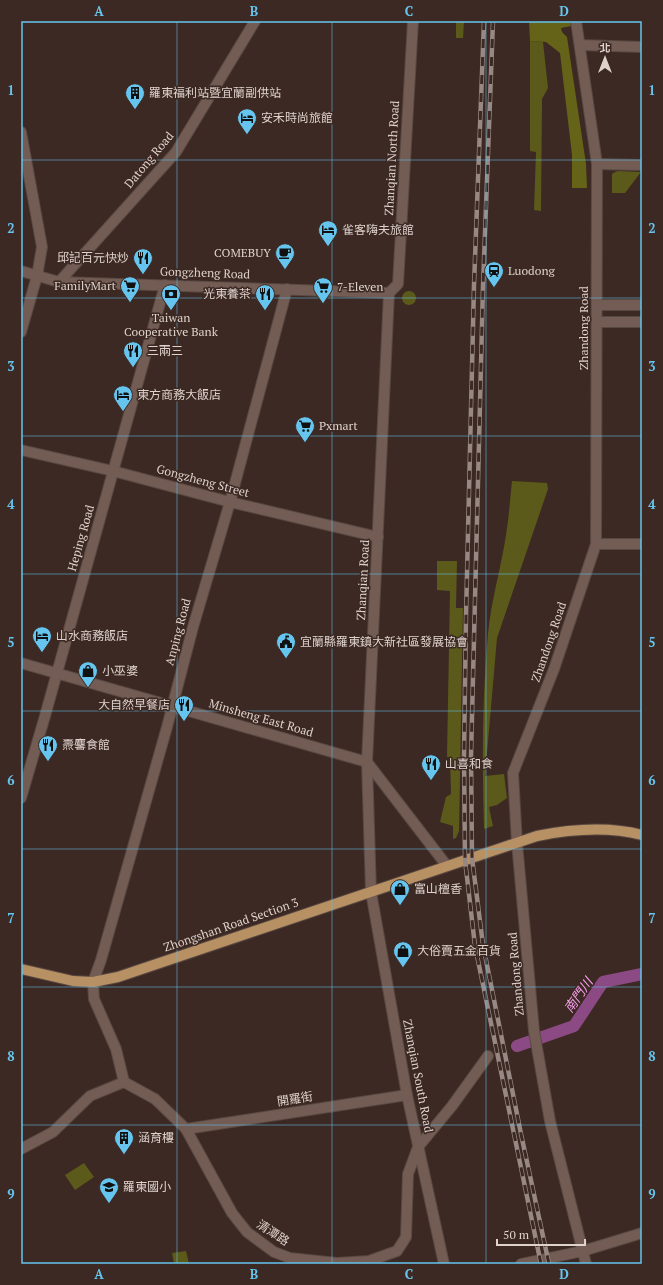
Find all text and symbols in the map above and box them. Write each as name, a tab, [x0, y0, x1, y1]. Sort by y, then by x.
text: A	[94, 2, 104, 20]
text: B	[250, 2, 258, 20]
text: C	[405, 2, 413, 20]
text: D	[559, 2, 569, 20]
north arrow	[585, 38, 625, 78]
text: 北	[600, 41, 611, 55]
text: 1	[7, 81, 15, 99]
text: 1	[648, 81, 656, 99]
building icon: 羅東福利站暨宜蘭副供站	[124, 82, 146, 110]
place label: 羅東福利站暨宜蘭副供站	[149, 85, 281, 100]
street label: Zhanqian North Road	[381, 100, 402, 216]
hotel icon: 安禾時尚旅館	[236, 107, 258, 135]
place label: 安禾時尚旅館	[261, 110, 333, 125]
street label: Datong Road	[121, 128, 177, 191]
text: 2	[7, 219, 15, 237]
hotel icon: 雀客嗨夫旅館	[317, 219, 339, 247]
text: 2	[648, 219, 656, 237]
place label: 雀客嗨夫旅館	[342, 222, 414, 237]
cafe icon: COMEBUY	[274, 242, 296, 270]
place label: COMEBUY	[214, 245, 271, 260]
restaurant icon: 邱記百元快炒	[132, 247, 154, 275]
place label: 邱記百元快炒	[57, 250, 129, 265]
station icon: Luodong	[483, 260, 505, 288]
street label: Gongzheng Road	[160, 263, 251, 282]
place label: Luodong	[508, 263, 556, 278]
supermarket icon: FamilyMart	[119, 275, 141, 303]
supermarket icon: 7-Eleven	[312, 276, 334, 304]
place label: FamilyMart	[54, 278, 117, 293]
place label: 7-Eleven	[337, 279, 383, 294]
bank icon: Taiwan Cooperative Bank	[160, 283, 182, 311]
restaurant icon: 光東養茶	[254, 283, 276, 311]
place label: 光東養茶	[203, 286, 251, 301]
street label: Zhandong Road	[576, 286, 591, 370]
place label: Taiwan Cooperative Bank	[124, 310, 219, 339]
restaurant icon: 三兩三	[122, 340, 144, 368]
place label: 三兩三	[147, 343, 183, 358]
text: 3	[7, 357, 15, 375]
text: 3	[648, 357, 656, 375]
hotel icon: 東方商務大飯店	[112, 384, 134, 412]
place label: 東方商務大飯店	[137, 387, 221, 402]
supermarket icon: Pxmart	[294, 415, 316, 443]
place label: Pxmart	[319, 418, 358, 433]
street label: Gongzheng Street	[155, 461, 252, 500]
text: 4	[7, 495, 15, 513]
text: 4	[648, 495, 656, 513]
street label: Heping Road	[64, 503, 97, 573]
street label: Zhanqian Road	[353, 539, 372, 621]
street label: Anping Road	[161, 596, 194, 667]
street label: Zhandong Road	[528, 599, 569, 684]
hotel icon: 山水商務飯店	[31, 625, 53, 653]
place label: 山水商務飯店	[56, 628, 128, 643]
public building icon: 宜蘭縣羅東鎮大新社區發展協會	[275, 631, 297, 659]
text: 5	[7, 633, 15, 651]
text: 5	[648, 633, 656, 651]
place label: 宜蘭縣羅東鎮大新社區發展協會	[300, 634, 468, 649]
shop icon: 小巫婆	[77, 660, 99, 688]
place label: 小巫婆	[102, 663, 138, 678]
restaurant icon: 大自然早餐店	[173, 694, 195, 722]
street label: Minsheng East Road	[207, 695, 316, 740]
place label: 大自然早餐店	[98, 697, 170, 712]
restaurant icon: 燾麘食館	[37, 734, 59, 762]
place label: 燾麘食館	[62, 737, 110, 752]
restaurant icon: 山喜和食	[420, 753, 442, 781]
place label: 山喜和食	[445, 756, 493, 771]
text: 6	[7, 771, 15, 789]
text: 6	[648, 771, 656, 789]
shop icon: 富山檀香	[389, 878, 411, 906]
place label: 富山檀香	[414, 881, 462, 896]
street label: Zhongshan Road Section 3	[161, 894, 300, 955]
text: 7	[7, 909, 15, 927]
text: 7	[648, 909, 656, 927]
street label: Zhandong Road	[504, 931, 527, 1017]
shop icon: 大俗賣五金百貨	[392, 940, 414, 968]
place label: 大俗賣五金百貨	[417, 943, 501, 958]
water label: 南門川	[559, 972, 598, 1016]
street label: Zhanqian South Road	[400, 1018, 437, 1134]
text: 8	[7, 1047, 15, 1065]
text: 8	[648, 1047, 656, 1065]
street label: 開羅街	[276, 1088, 314, 1109]
building icon: 涵育樓	[113, 1127, 135, 1155]
place label: 涵育樓	[138, 1130, 174, 1145]
school or university icon: 羅東國小	[98, 1176, 120, 1204]
place label: 羅東國小	[123, 1179, 171, 1194]
text: 9	[7, 1185, 15, 1203]
text: 9	[648, 1185, 656, 1203]
street label: 清潭路	[254, 1216, 292, 1249]
scale bar	[497, 1221, 585, 1247]
text: 50 m	[503, 1227, 530, 1242]
text: A	[94, 1265, 104, 1283]
text: B	[250, 1265, 258, 1283]
text: C	[405, 1265, 413, 1283]
text: D	[559, 1265, 569, 1283]

